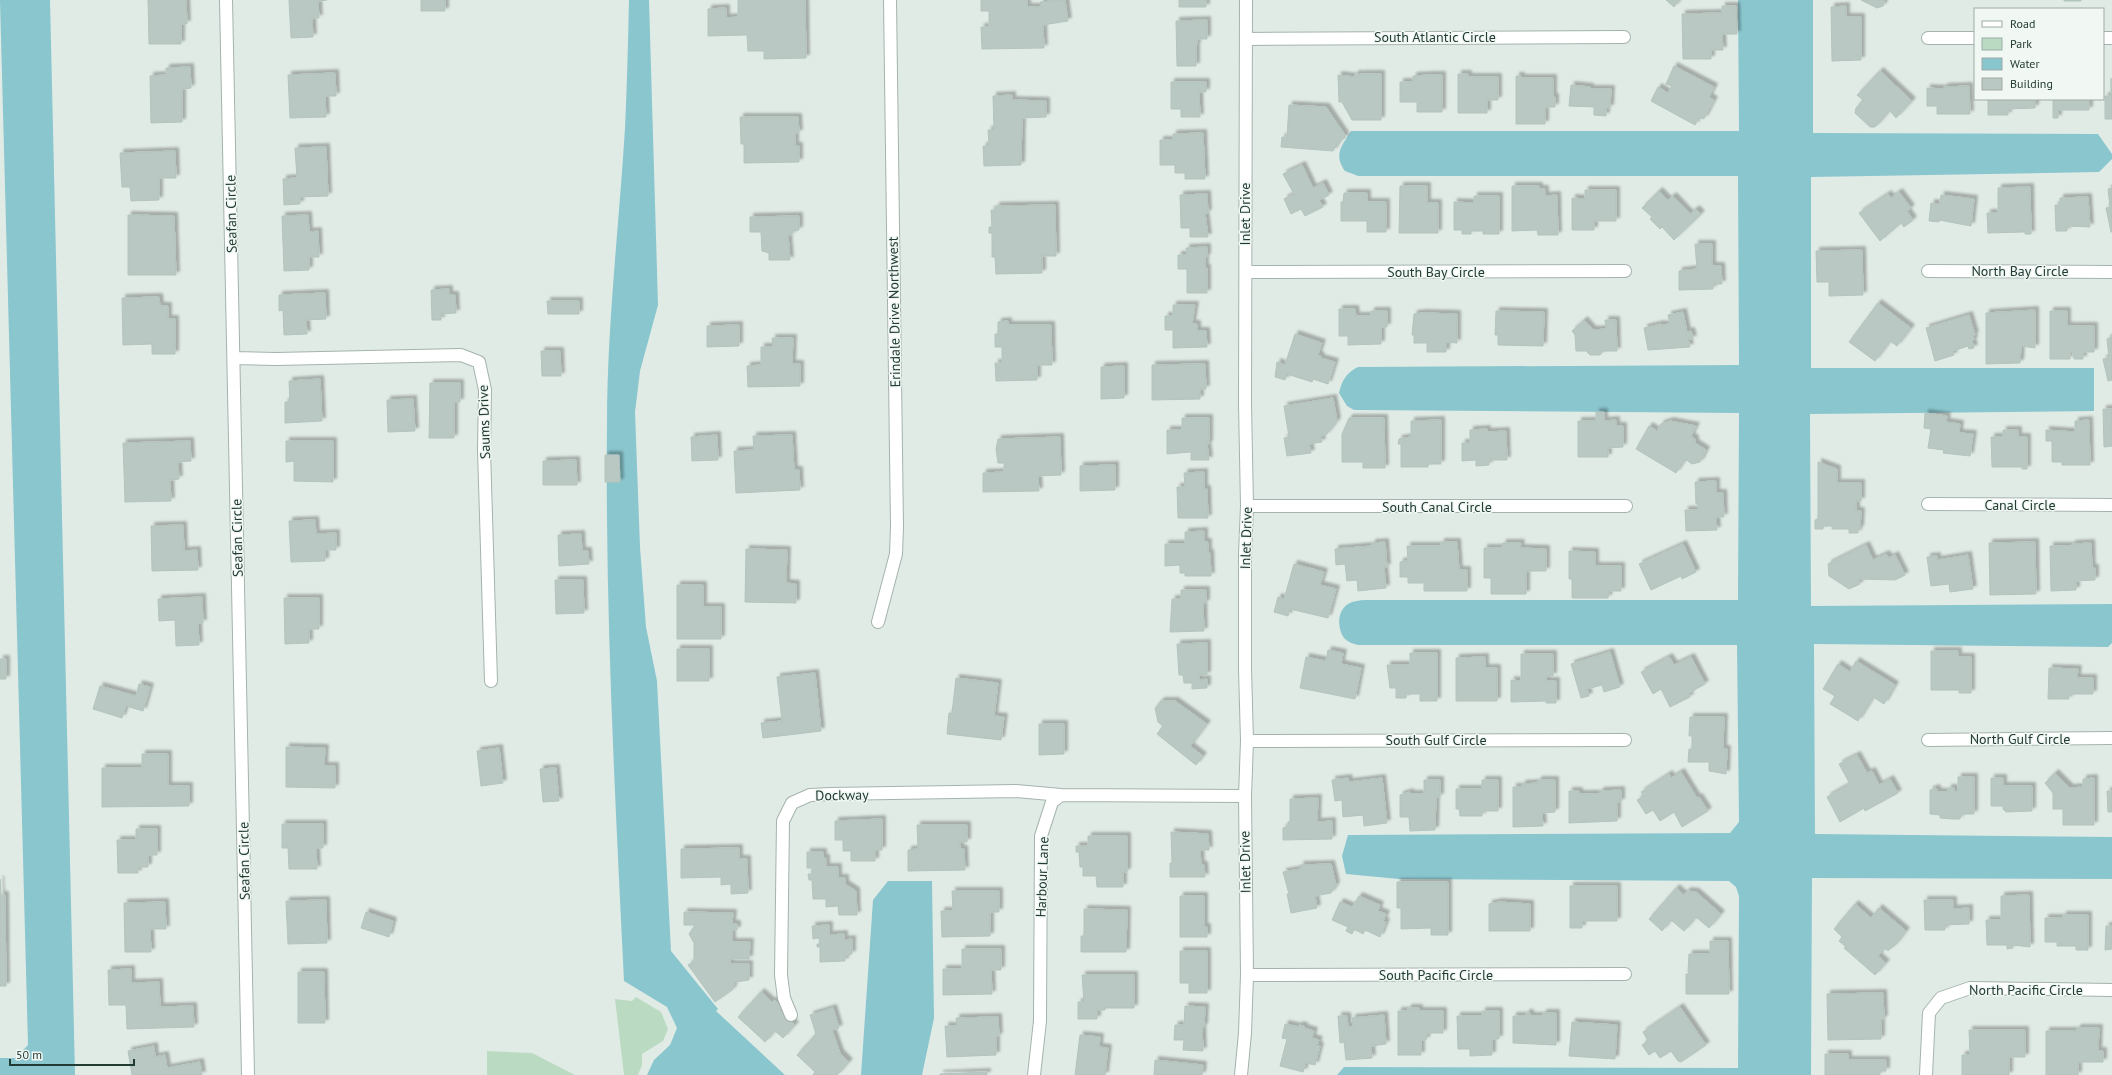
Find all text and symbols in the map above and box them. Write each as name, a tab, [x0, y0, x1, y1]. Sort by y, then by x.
legend	[1974, 8, 2104, 100]
text: Road	[2010, 16, 2035, 31]
street label: South Atlantic Circle	[1374, 28, 1496, 46]
text: Park	[2010, 36, 2032, 51]
text: Water	[2010, 56, 2040, 71]
text: Building	[2010, 76, 2053, 91]
street label: Seafan Circle	[221, 175, 241, 253]
street label: Inlet Drive	[1236, 183, 1254, 245]
street label: Erindale Drive Northwest	[884, 236, 904, 387]
street label: North Bay Circle	[1971, 262, 2069, 280]
street label: South Bay Circle	[1387, 263, 1485, 281]
street label: Saums Drive	[474, 385, 494, 459]
street label: Canal Circle	[1984, 496, 2056, 514]
street label: South Canal Circle	[1382, 498, 1492, 516]
street label: Seafan Circle	[227, 499, 247, 577]
street label: Inlet Drive	[1236, 506, 1256, 570]
street label: North Gulf Circle	[1970, 730, 2070, 748]
street label: South Gulf Circle	[1385, 731, 1487, 749]
street label: Dockway	[815, 786, 869, 804]
street label: Seafan Circle	[234, 822, 254, 900]
street label: Inlet Drive	[1235, 830, 1255, 894]
street label: Harbour Lane	[1032, 836, 1052, 918]
street label: South Pacific Circle	[1379, 966, 1493, 984]
street label: North Pacific Circle	[1969, 981, 2083, 999]
scale bar	[10, 1041, 134, 1067]
text: 50 m	[16, 1047, 42, 1062]

